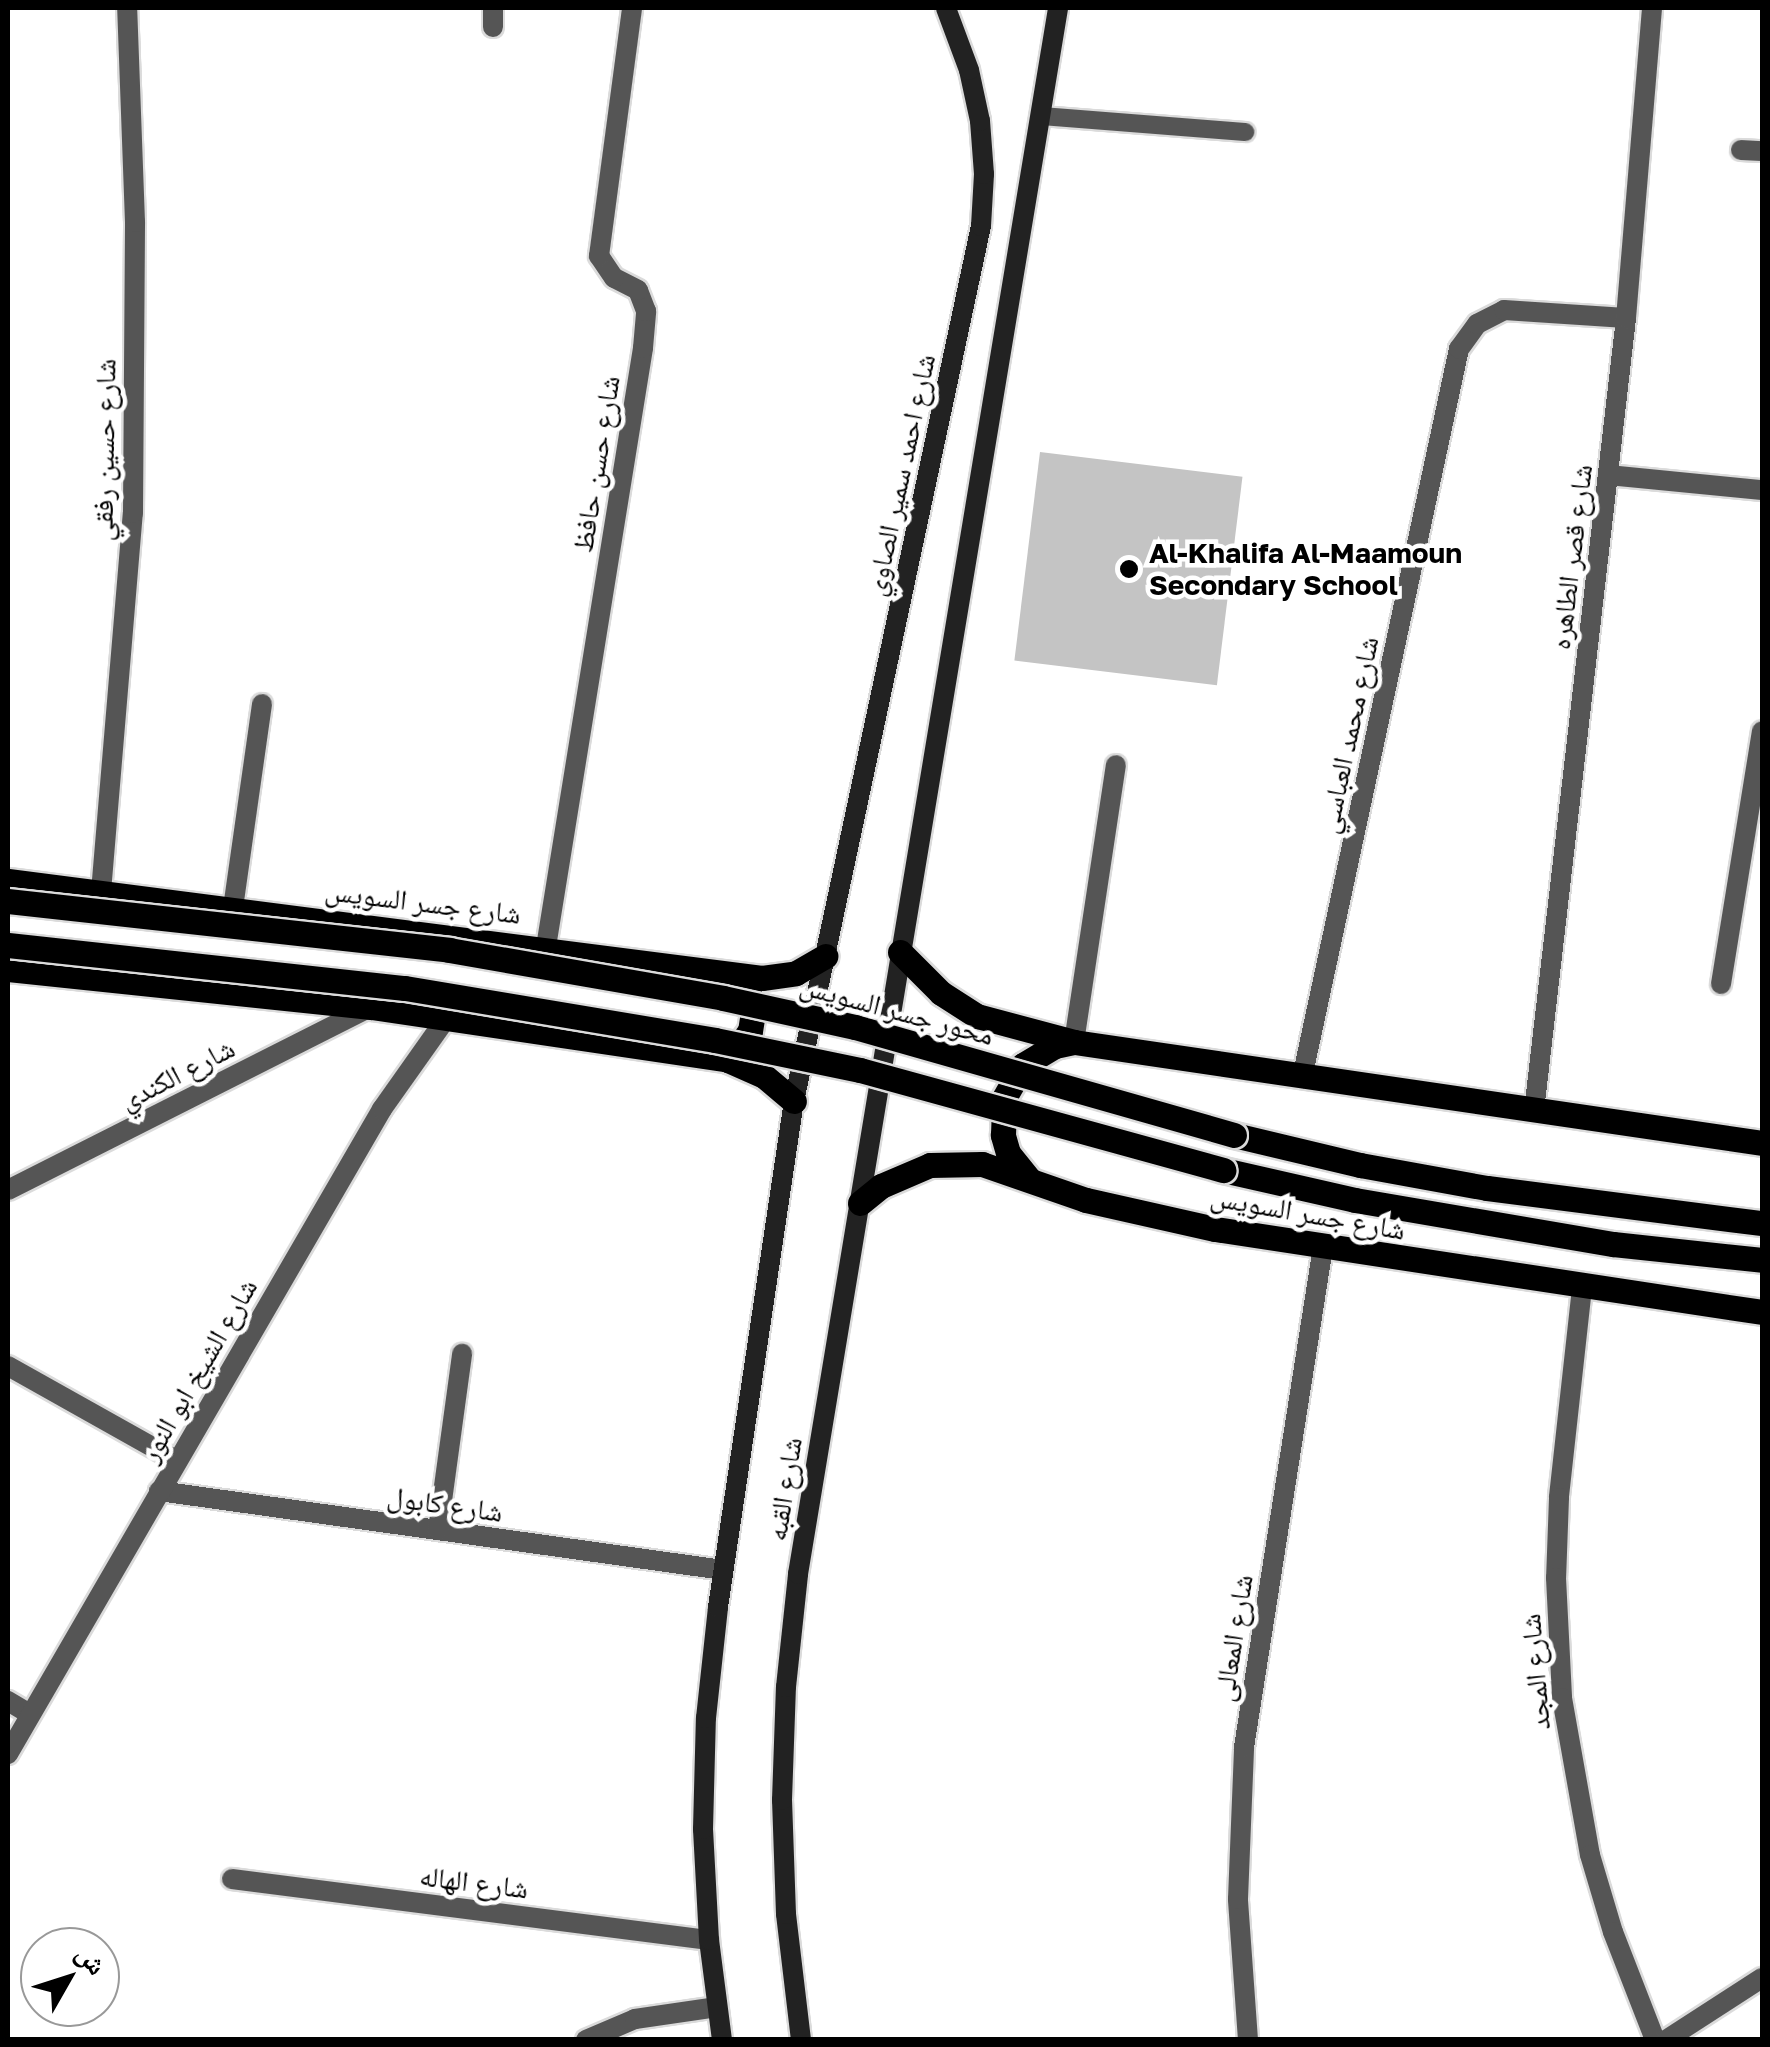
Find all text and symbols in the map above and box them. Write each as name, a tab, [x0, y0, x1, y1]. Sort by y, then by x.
street label: شارع احمد سمير الصاوي	[858, 351, 942, 599]
street label: شارع حسين رفقي	[86, 358, 122, 542]
street label: شارع حسن حافظ	[565, 373, 627, 555]
street label: شارع قصر الطاهره	[1543, 462, 1599, 652]
place label: Al-Khalifa Al-Maamoun Secondary School	[1149, 536, 1462, 602]
marker: Al-Khalifa Al-Maamoun Secondary School	[1118, 558, 1140, 580]
street label: شارع محمد العباسي	[1311, 633, 1385, 837]
street label: شارع جسر السويس	[323, 873, 523, 931]
street label: محور جسر السويس	[796, 968, 998, 1052]
street label: شارع الكندي	[114, 1031, 240, 1117]
street label: شارع جسر السويس	[1208, 1179, 1408, 1247]
street label: شارع الشيخ ابو النور	[132, 1272, 264, 1468]
street label: شارع القبه	[759, 1435, 809, 1543]
street label: شارع كابول	[385, 1479, 505, 1529]
street label: شارع المعالى	[1206, 1572, 1260, 1704]
street label: شارع المجد	[1513, 1613, 1557, 1731]
street label: شارع الهاله	[418, 1859, 530, 1905]
north arrow	[20, 1927, 120, 2027]
text: ش	[70, 1937, 114, 1981]

